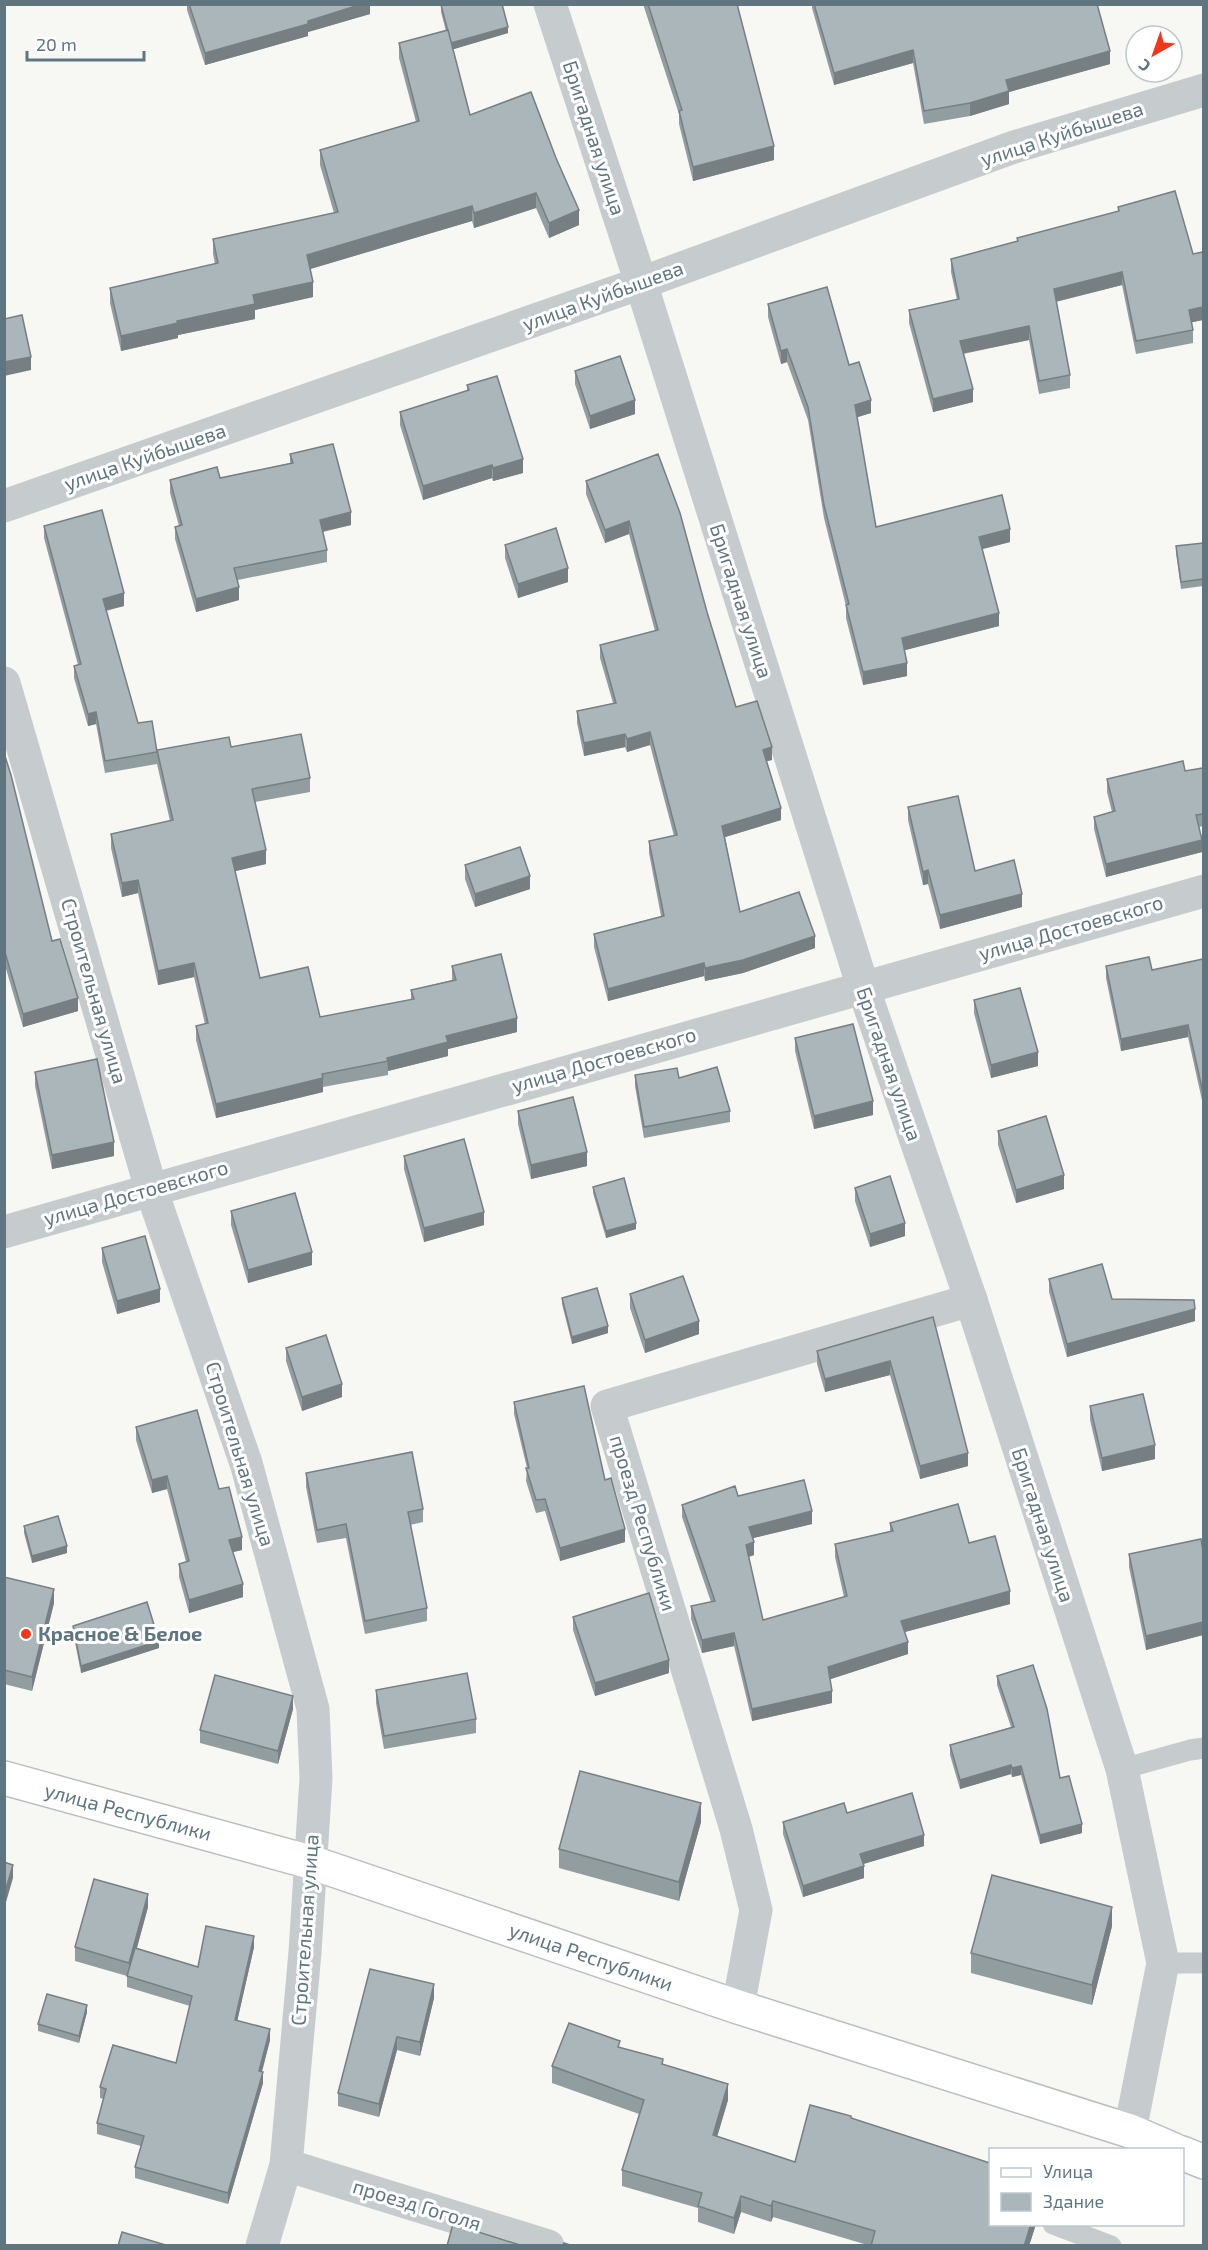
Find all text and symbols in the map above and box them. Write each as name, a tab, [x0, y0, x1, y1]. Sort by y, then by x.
scale bar	[27, 24, 144, 62]
north arrow	[1124, 24, 1184, 84]
text: 20 m	[36, 33, 77, 55]
text: С	[1134, 56, 1154, 76]
street label: Бригадная улица	[558, 57, 631, 218]
street label: улица Куйбышева	[977, 95, 1146, 172]
street label: улица Куйбышева	[519, 255, 687, 336]
street label: улица Куйбышева	[61, 417, 229, 496]
street label: Бригадная улица	[705, 520, 778, 681]
street label: улица Достоевского	[976, 889, 1166, 966]
street label: Строительная улица	[56, 895, 133, 1087]
street label: Бригадная улица	[851, 984, 928, 1144]
street label: улица Достоевского	[509, 1021, 699, 1098]
street label: улица Достоевского	[41, 1154, 231, 1231]
street label: Строительная улица	[200, 1358, 280, 1549]
street label: проезд Республики	[605, 1432, 682, 1614]
street label: Бригадная улица	[1007, 1444, 1080, 1605]
place label: Красное & Белое	[38, 1621, 202, 1645]
marker: Красное & Белое	[19, 1627, 33, 1641]
street label: улица Республики	[42, 1777, 214, 1846]
street label: Строительная улица	[285, 1833, 324, 2027]
street label: улица Республики	[506, 1917, 676, 1996]
legend	[989, 2148, 1184, 2226]
text: Улица	[1043, 2160, 1093, 2182]
street label: проезд Гоголя	[350, 2173, 484, 2235]
text: Здание	[1043, 2190, 1104, 2212]

